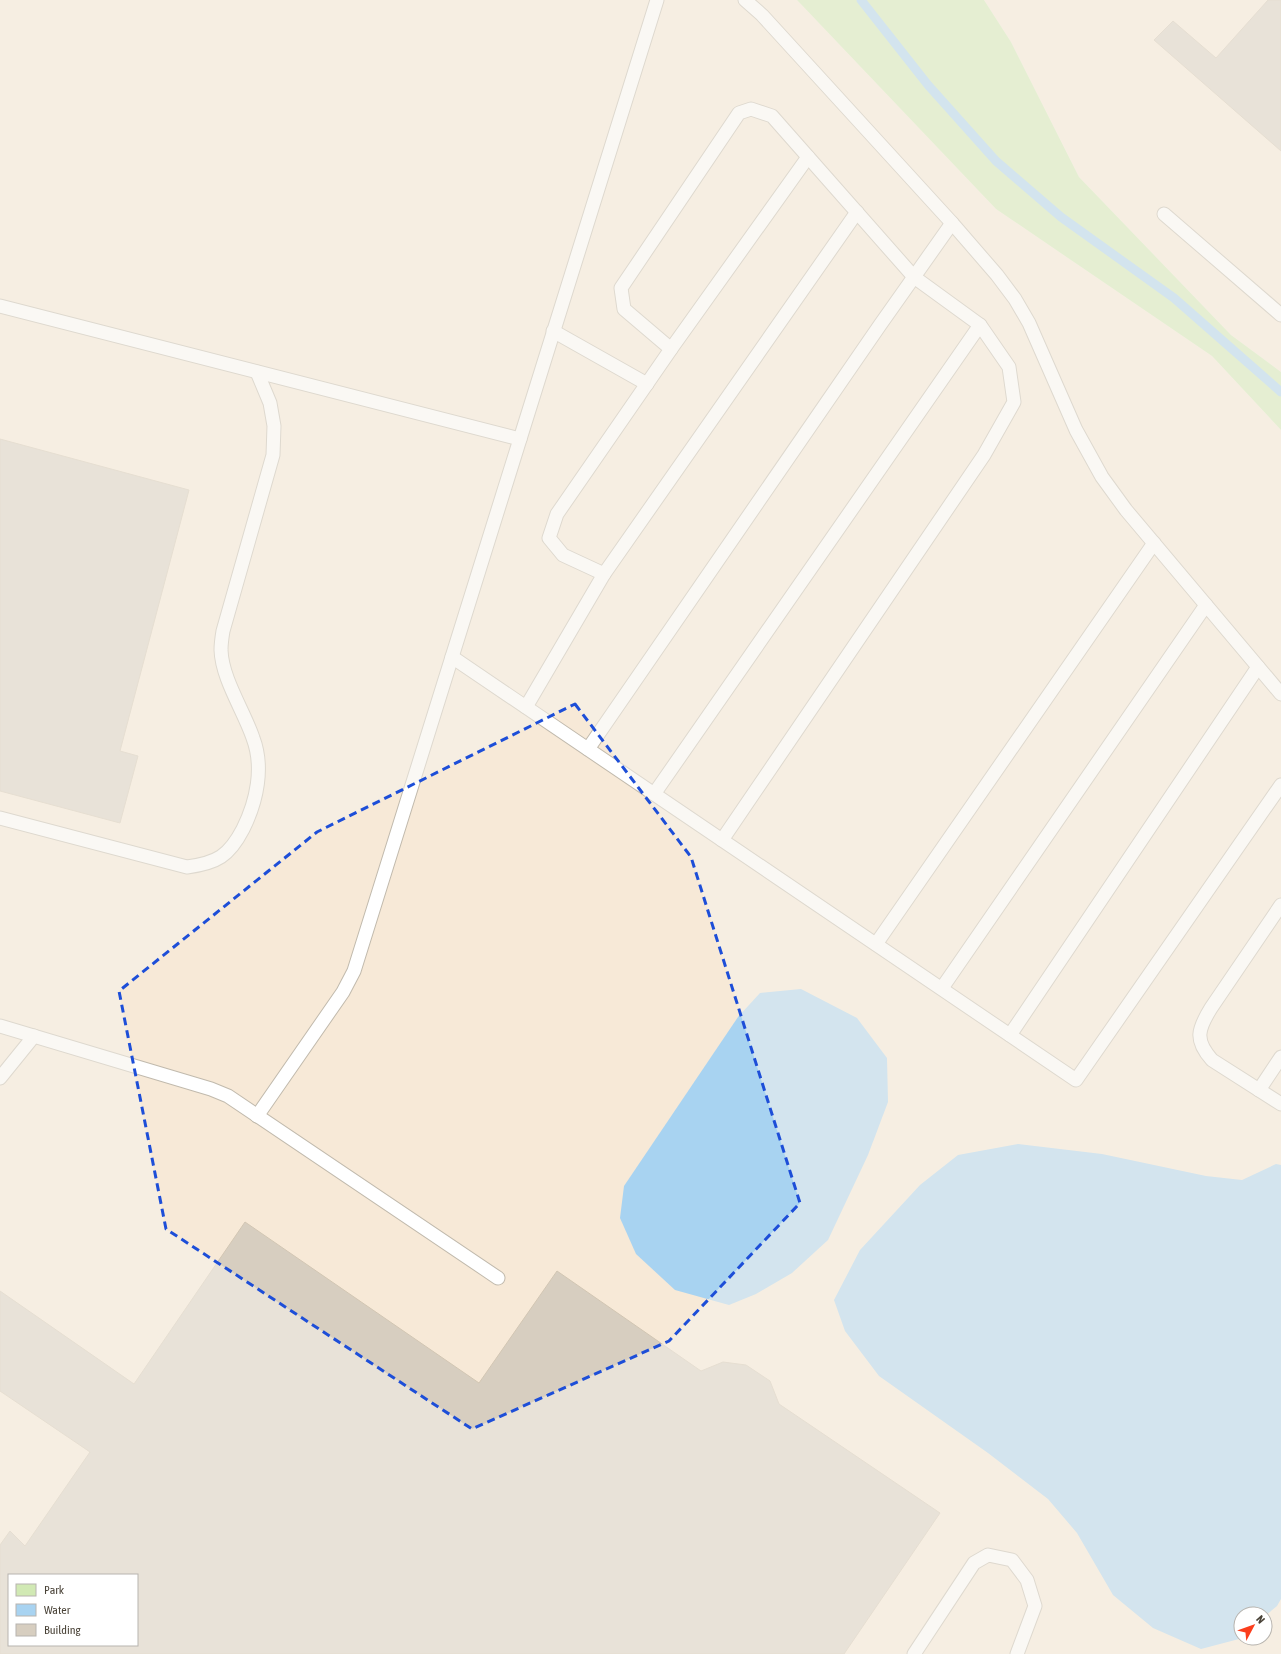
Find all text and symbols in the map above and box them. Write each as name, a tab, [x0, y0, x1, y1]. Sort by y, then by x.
legend	[8, 1574, 138, 1646]
text: Park	[44, 1583, 65, 1597]
text: Water	[44, 1603, 71, 1617]
north arrow	[1233, 1606, 1273, 1646]
text: N	[1254, 1613, 1267, 1626]
text: Building	[44, 1623, 82, 1637]

